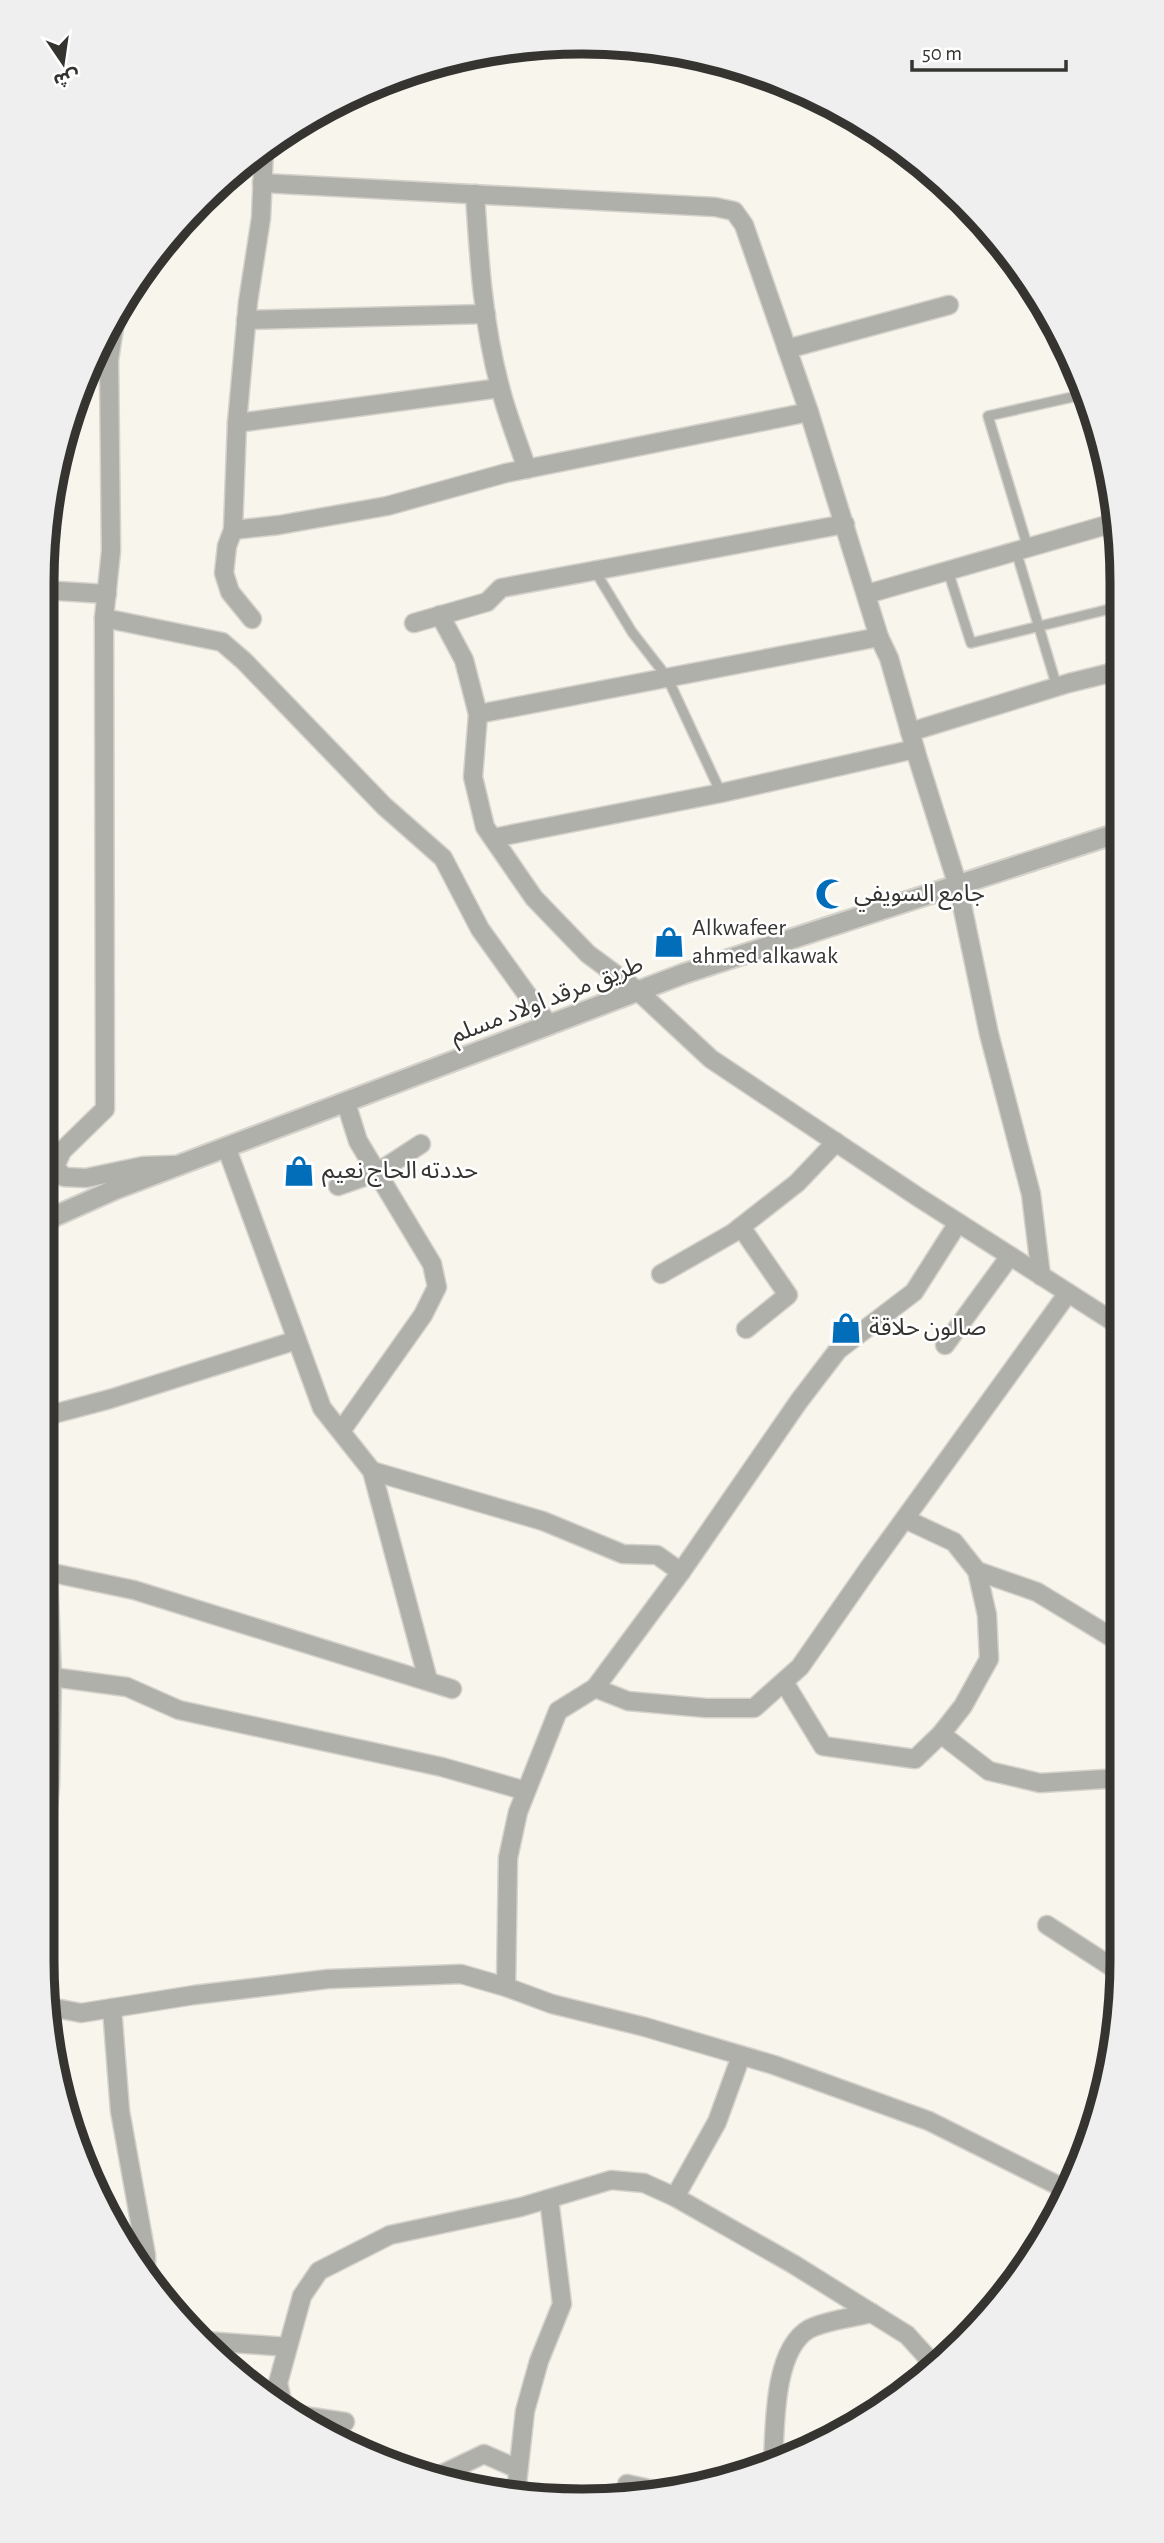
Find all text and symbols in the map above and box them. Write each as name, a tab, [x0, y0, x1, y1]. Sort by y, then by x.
north arrow	[28, 28, 98, 98]
scale bar	[912, 28, 1066, 72]
text: 50 m	[922, 43, 962, 64]
text: ش	[52, 66, 81, 90]
mosque icon: جامع السويفي	[814, 877, 848, 911]
place label: جامع السويفي	[854, 882, 985, 912]
place label: Alkwafeer ahmed alkawak	[692, 916, 838, 968]
shop icon: Alkwafeer ahmed alkawak	[652, 925, 686, 959]
street label: طريق مرقد اولاد مسلم	[448, 952, 648, 1051]
shop icon: حددته الحاج نعيم	[282, 1154, 316, 1188]
place label: حددته الحاج نعيم	[322, 1159, 478, 1187]
shop icon: صالون حلاقة	[829, 1311, 863, 1345]
place label: صالون حلاقة	[869, 1316, 987, 1341]

